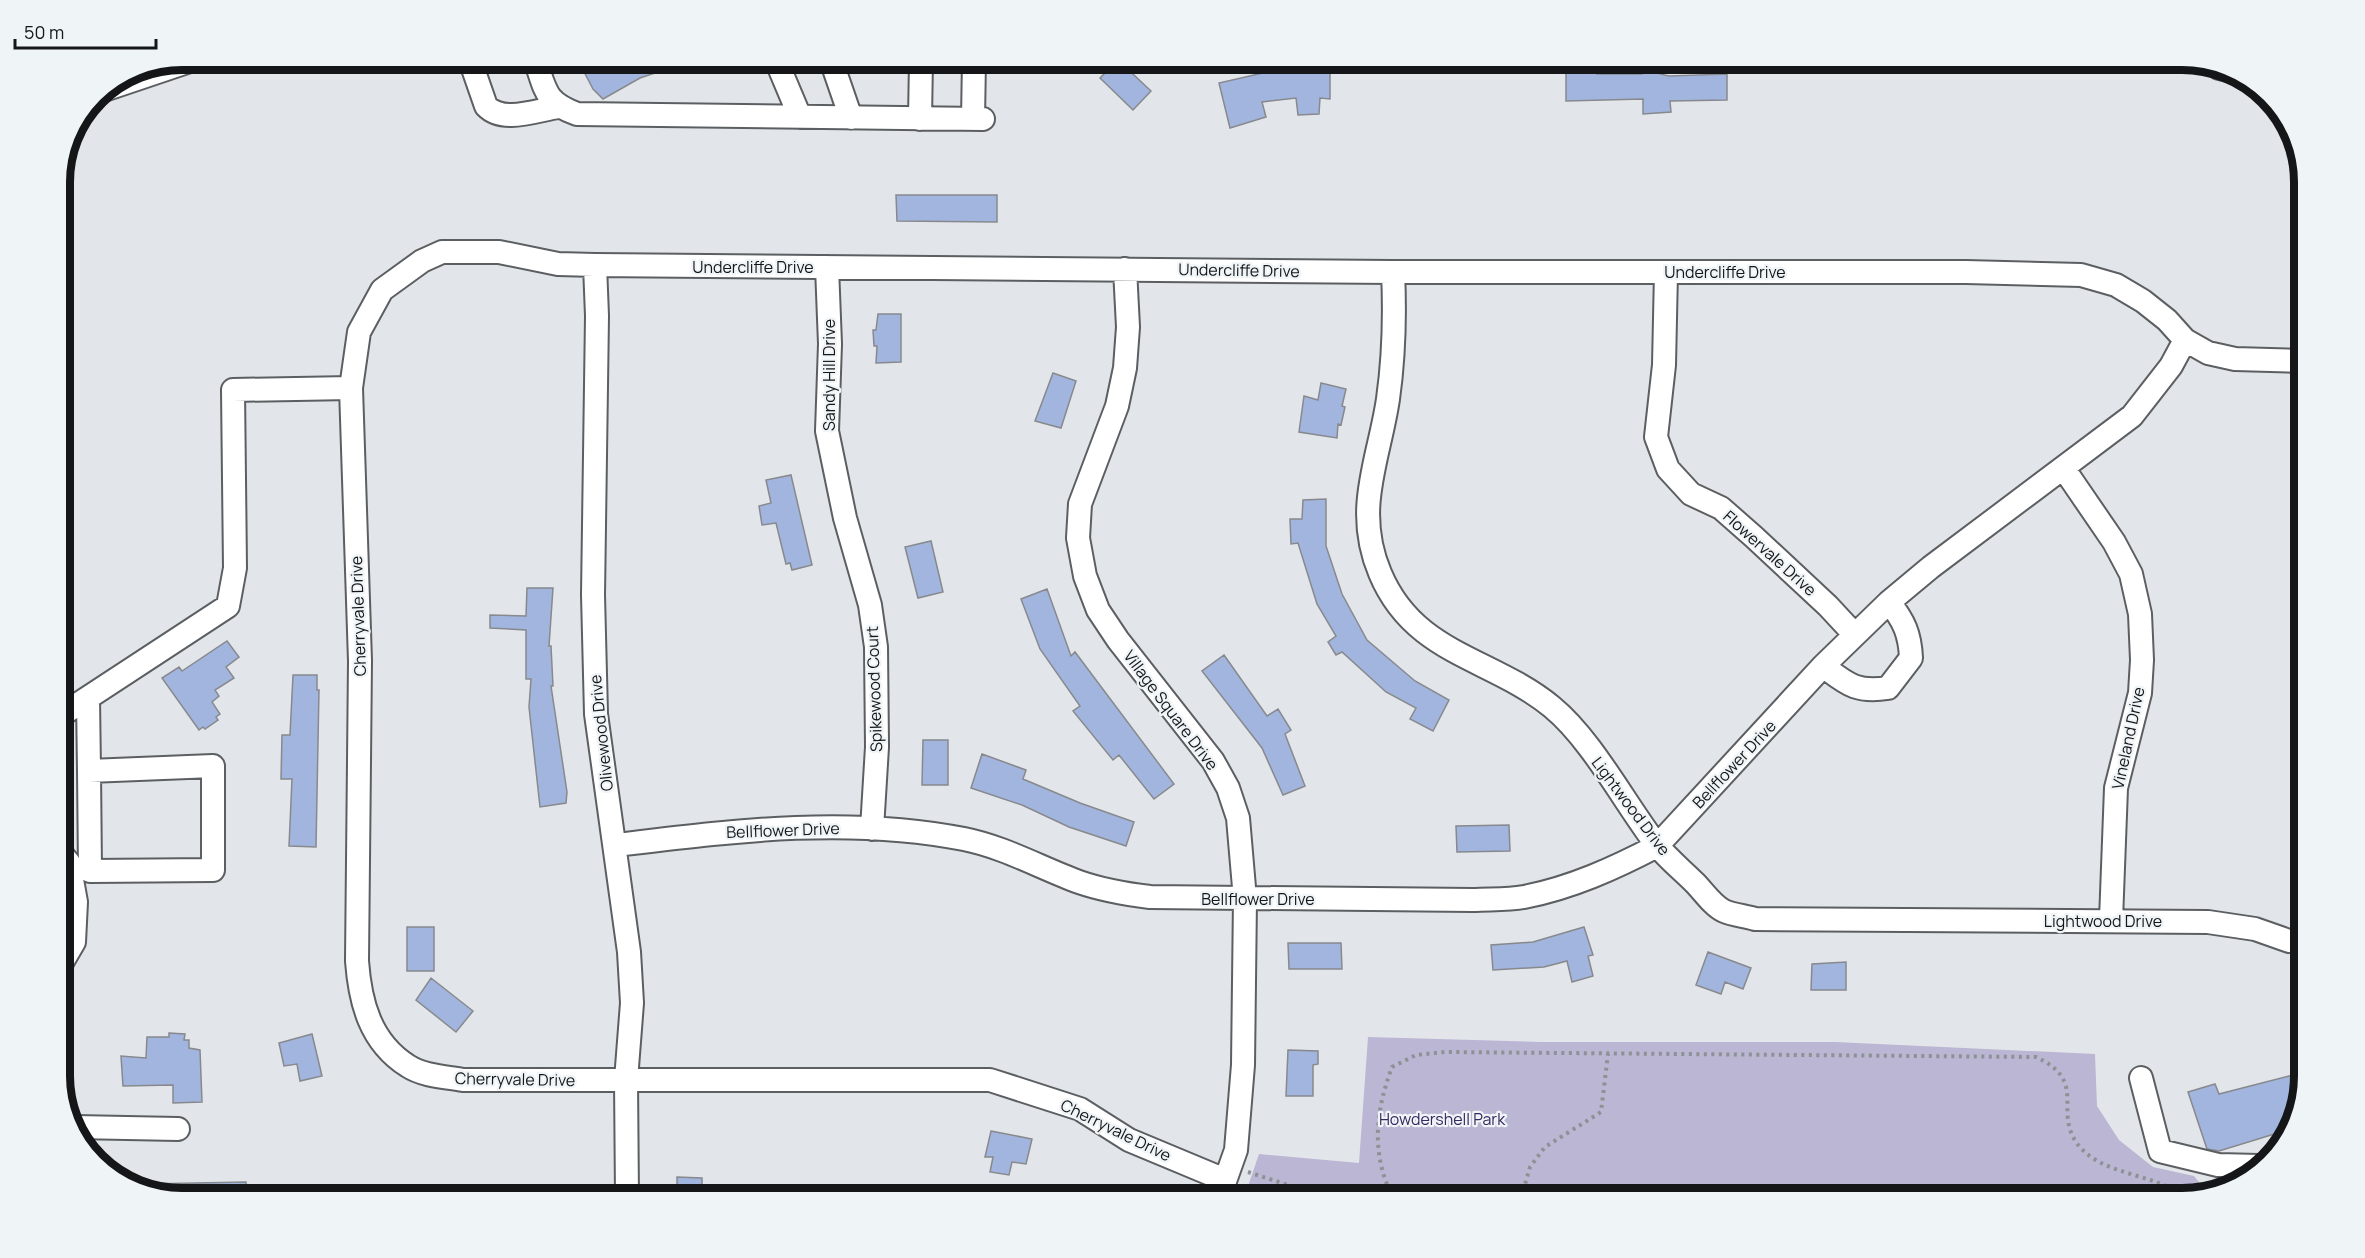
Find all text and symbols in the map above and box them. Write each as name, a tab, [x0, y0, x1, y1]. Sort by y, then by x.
scale bar	[15, 12, 156, 50]
text: 50 m	[24, 20, 64, 44]
street label: Undercliffe Drive	[692, 256, 814, 278]
street label: Undercliffe Drive	[1178, 258, 1300, 282]
street label: Undercliffe Drive	[1664, 261, 1786, 283]
street label: Sandy Hill Drive	[818, 319, 840, 431]
street label: Flowervale Drive	[1719, 505, 1821, 601]
street label: Cherryvale Drive	[345, 555, 371, 677]
street label: Spikewood Court	[861, 626, 887, 752]
street label: Village Square Drive	[1119, 646, 1223, 774]
street label: Olivewood Drive	[584, 674, 618, 792]
street label: Vineland Drive	[2106, 685, 2150, 791]
street label: Bellflower Drive	[1687, 715, 1781, 813]
street label: Lightwood Drive	[1587, 752, 1675, 860]
street label: Bellflower Drive	[726, 817, 840, 843]
street label: Bellflower Drive	[1201, 888, 1315, 910]
street label: Lightwood Drive	[2044, 910, 2162, 932]
street label: Cherryvale Drive	[455, 1067, 575, 1091]
street label: Cherryvale Drive	[1057, 1094, 1175, 1166]
park label: Howdershell Park	[1379, 1108, 1506, 1130]

